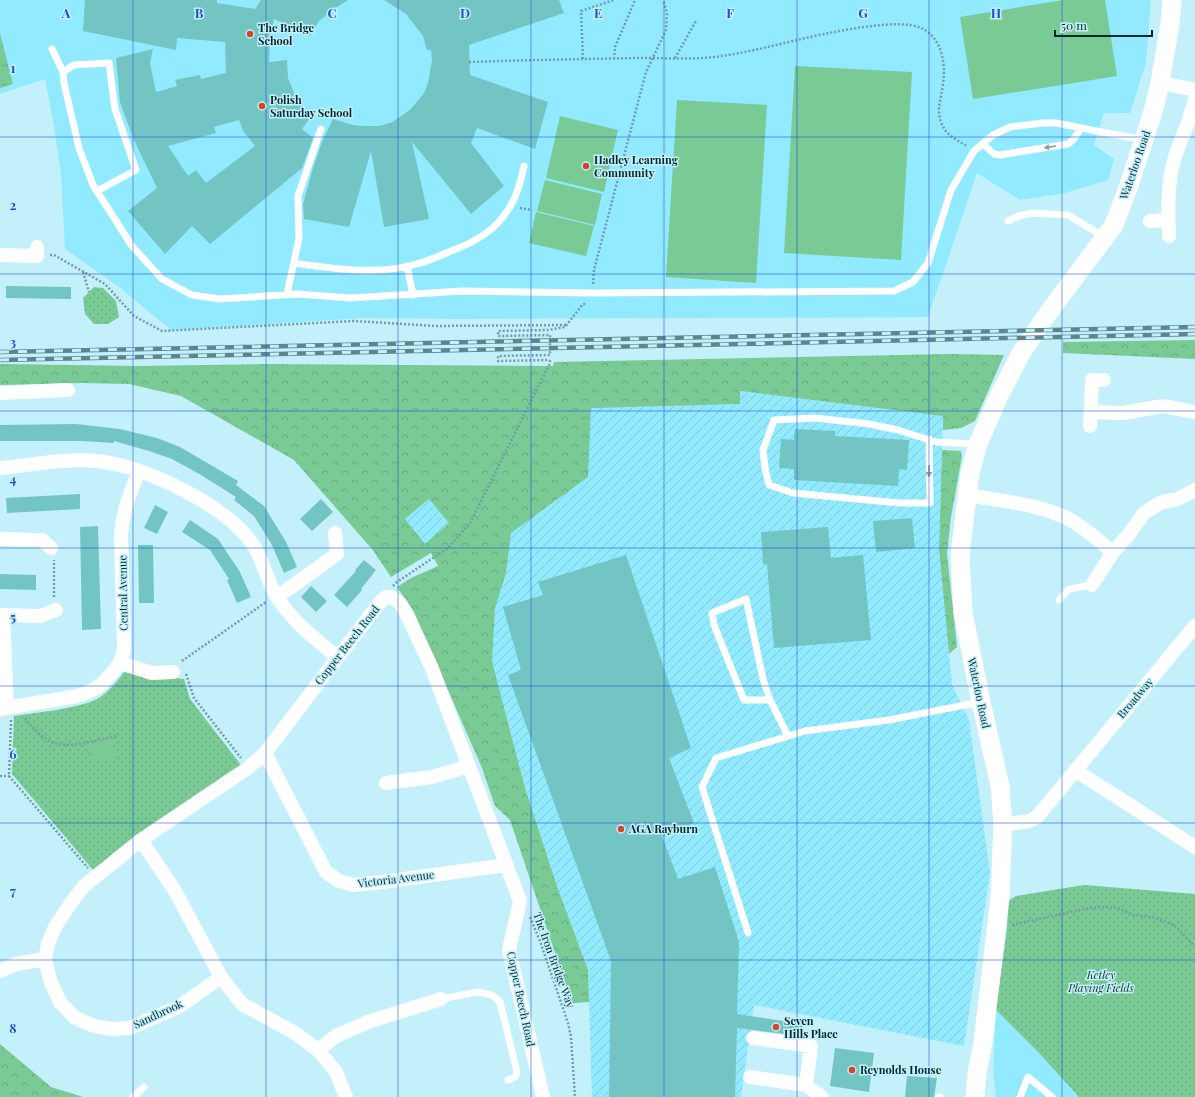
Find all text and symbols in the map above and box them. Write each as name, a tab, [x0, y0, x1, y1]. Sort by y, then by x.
text: A	[61, 4, 71, 21]
text: B	[195, 4, 204, 21]
text: C	[327, 4, 337, 21]
text: D	[460, 4, 470, 21]
text: E	[594, 4, 602, 21]
text: F	[726, 4, 734, 21]
text: G	[858, 4, 868, 21]
text: H	[991, 4, 1001, 21]
scale bar	[1055, 12, 1152, 38]
text: 50 m	[1061, 17, 1087, 33]
place label: The Bridge School	[258, 20, 315, 48]
marker: The Bridge School	[245, 29, 255, 39]
text: 1	[11, 59, 16, 76]
place label: Polish Saturday School	[270, 92, 353, 120]
marker: Polish Saturday School	[257, 101, 267, 111]
street label: Waterloo Road	[1115, 128, 1154, 202]
one-way arrow	[1044, 144, 1056, 150]
place label: Hadley Learning Community	[594, 152, 679, 180]
marker: Hadley Learning Community	[581, 161, 591, 171]
text: 2	[10, 196, 17, 213]
text: 3	[10, 333, 16, 350]
one-way arrow	[926, 465, 932, 478]
text: 4	[10, 470, 17, 487]
street label: Central Avenue	[114, 555, 131, 631]
street label: Copper Beech Road	[311, 601, 383, 687]
text: 5	[10, 608, 16, 625]
street label: Waterloo Road	[964, 655, 994, 730]
street label: Broadway	[1113, 674, 1156, 721]
text: 6	[9, 745, 17, 762]
place label: AGA Rayburn	[628, 821, 698, 836]
marker: AGA Rayburn	[616, 824, 626, 834]
street label: Victoria Avenue	[356, 866, 436, 891]
text: 7	[10, 882, 16, 899]
street label: The Iron Bridge Way	[530, 910, 579, 1010]
street label: Copper Beech Road	[504, 950, 539, 1048]
park label: Ketley Playing Fields	[1067, 967, 1135, 995]
street label: Sandbrook	[130, 995, 185, 1032]
place label: Seven Hills Place	[784, 1013, 838, 1041]
text: 8	[9, 1019, 17, 1036]
marker: Seven Hills Place	[771, 1022, 781, 1032]
place label: Reynolds House	[860, 1062, 942, 1077]
marker: Reynolds House	[847, 1065, 857, 1075]

